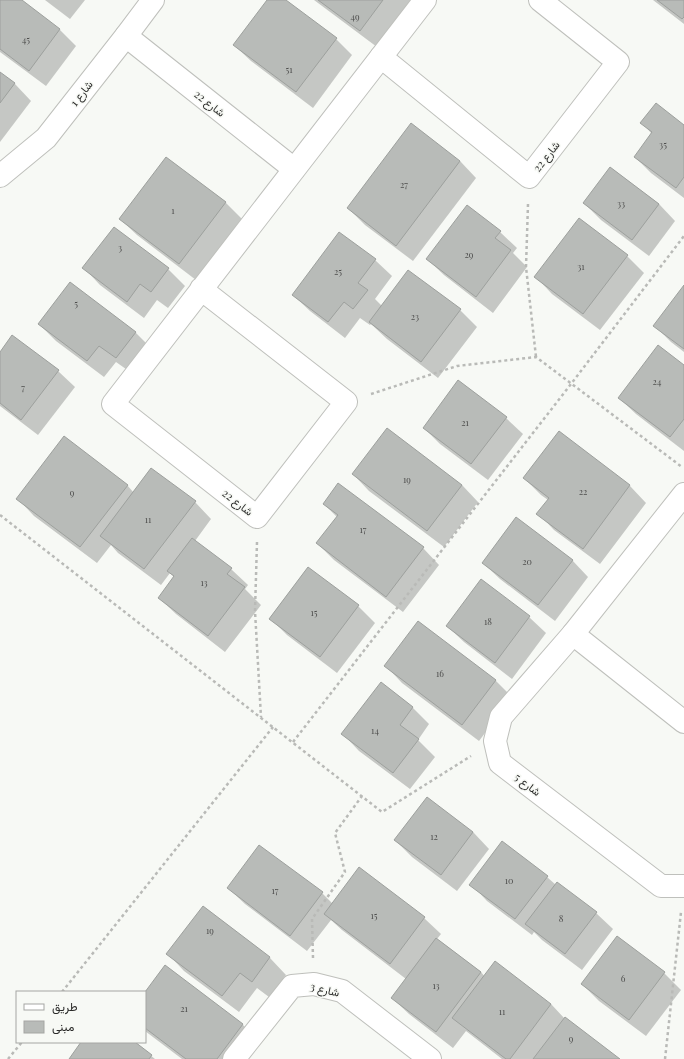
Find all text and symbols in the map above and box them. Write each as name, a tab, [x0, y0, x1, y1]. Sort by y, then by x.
house number: 49	[350, 10, 360, 22]
house number: 45	[22, 33, 30, 45]
house number: 51	[285, 63, 293, 75]
street label: شارع 1	[66, 77, 97, 110]
street label: شارع 22	[191, 86, 229, 121]
street label: شارع 22	[529, 137, 564, 175]
house number: 35	[659, 138, 667, 150]
house number: 27	[400, 178, 408, 190]
house number: 33	[617, 197, 625, 209]
house number: 1	[171, 204, 175, 216]
house number: 3	[118, 241, 122, 253]
house number: 29	[465, 248, 474, 260]
house number: 31	[577, 260, 585, 272]
house number: 25	[334, 265, 342, 277]
house number: 5	[74, 297, 78, 309]
house number: 23	[411, 310, 419, 322]
house number: 24	[653, 375, 662, 387]
house number: 7	[21, 381, 25, 393]
house number: 21	[461, 416, 469, 428]
house number: 19	[403, 473, 411, 485]
street label: شارع 22	[219, 485, 257, 520]
house number: 22	[579, 485, 587, 497]
house number: 9	[70, 486, 75, 498]
house number: 11	[145, 513, 152, 525]
house number: 17	[360, 523, 367, 535]
house number: 20	[522, 555, 532, 567]
house number: 13	[200, 576, 208, 588]
house number: 15	[311, 606, 318, 618]
house number: 18	[484, 615, 492, 627]
house number: 16	[436, 667, 444, 679]
house number: 14	[371, 724, 379, 736]
street label: شارع 5	[511, 769, 545, 800]
house number: 12	[430, 830, 438, 842]
house number: 10	[505, 874, 513, 886]
house number: 17	[272, 884, 279, 896]
house number: 15	[371, 909, 378, 921]
house number: 8	[559, 912, 564, 924]
house number: 19	[206, 924, 214, 936]
house number: 6	[621, 972, 626, 984]
street label: شارع 3	[309, 978, 342, 1001]
house number: 13	[432, 979, 440, 991]
legend	[16, 991, 146, 1043]
text: طريق	[52, 998, 78, 1015]
house number: 21	[180, 1002, 188, 1014]
house number: 11	[499, 1005, 506, 1017]
text: مبنى	[52, 1018, 74, 1035]
house number: 9	[569, 1032, 574, 1044]

